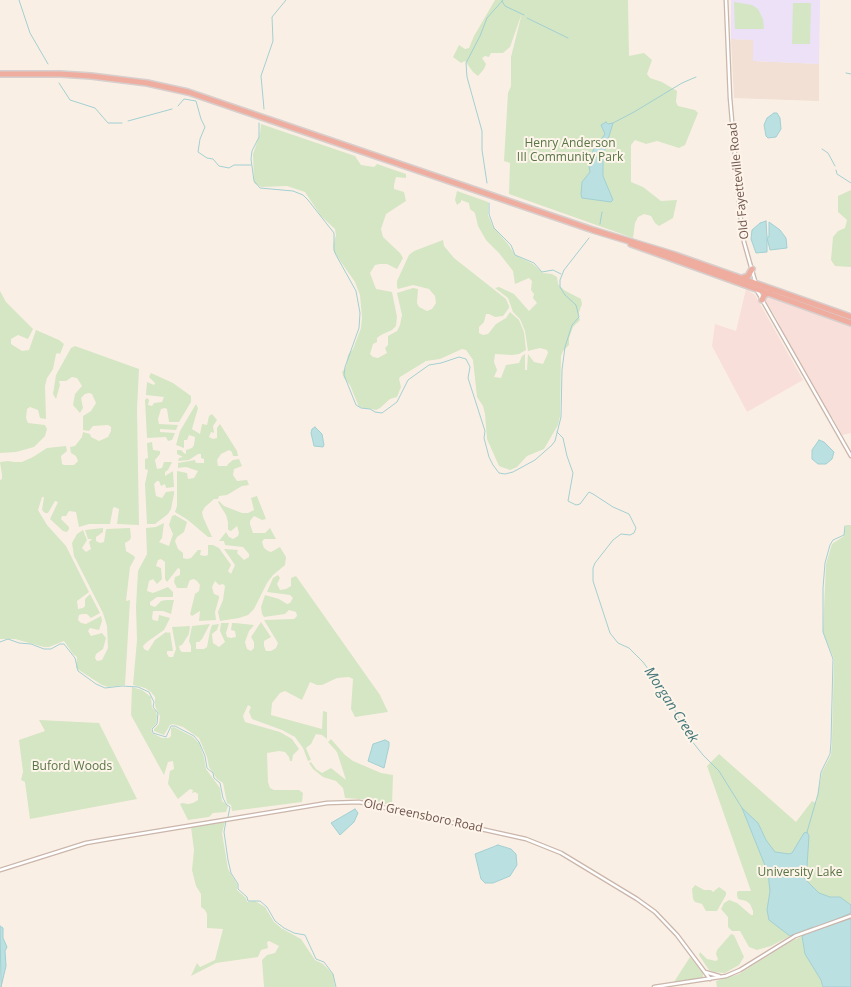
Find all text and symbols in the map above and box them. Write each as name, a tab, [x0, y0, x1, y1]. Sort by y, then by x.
street label: Old Fayetteville Road	[726, 122, 752, 240]
park label: Henry Anderson III Community Park	[517, 137, 623, 165]
water label: Morgan Creek	[640, 664, 702, 746]
park label: Buford Woods	[32, 760, 112, 774]
street label: Old Greensboro Road	[362, 796, 484, 836]
park label: University Lake	[758, 866, 842, 880]

